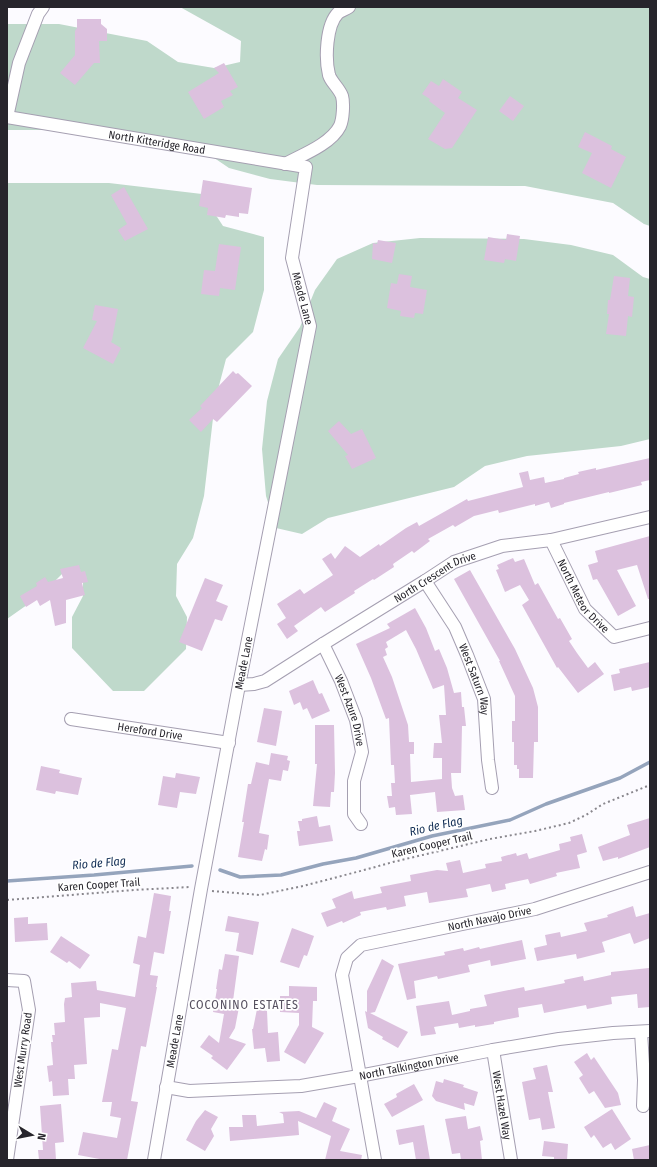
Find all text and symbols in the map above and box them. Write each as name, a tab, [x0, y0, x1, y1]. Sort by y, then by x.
street label: North Kitteridge Road	[108, 128, 206, 157]
street label: Meade Lane	[290, 271, 316, 326]
street label: North Crescent Drive	[391, 549, 477, 605]
street label: North Meteor Drive	[555, 557, 612, 635]
street label: Meade Lane	[232, 635, 256, 691]
street label: West Saturn Way	[456, 642, 492, 715]
street label: West Azure Drive	[332, 672, 367, 747]
street label: Hereford Drive	[117, 720, 183, 742]
water label: Rio de Flag	[408, 813, 464, 839]
street label: Karen Cooper Trail	[390, 829, 474, 861]
water label: Rio de Flag	[71, 854, 127, 872]
street label: Karen Cooper Trail	[57, 876, 141, 894]
street label: North Navajo Drive	[447, 903, 532, 933]
district label: COCONINO ESTATES	[189, 998, 299, 1012]
street label: West Murry Road	[11, 1011, 35, 1089]
street label: Meade Lane	[164, 1013, 186, 1069]
street label: North Talkington Drive	[358, 1050, 460, 1082]
street label: West Hazel Way	[490, 1070, 514, 1141]
north arrow	[12, 1115, 52, 1155]
text: N	[34, 1132, 48, 1141]

